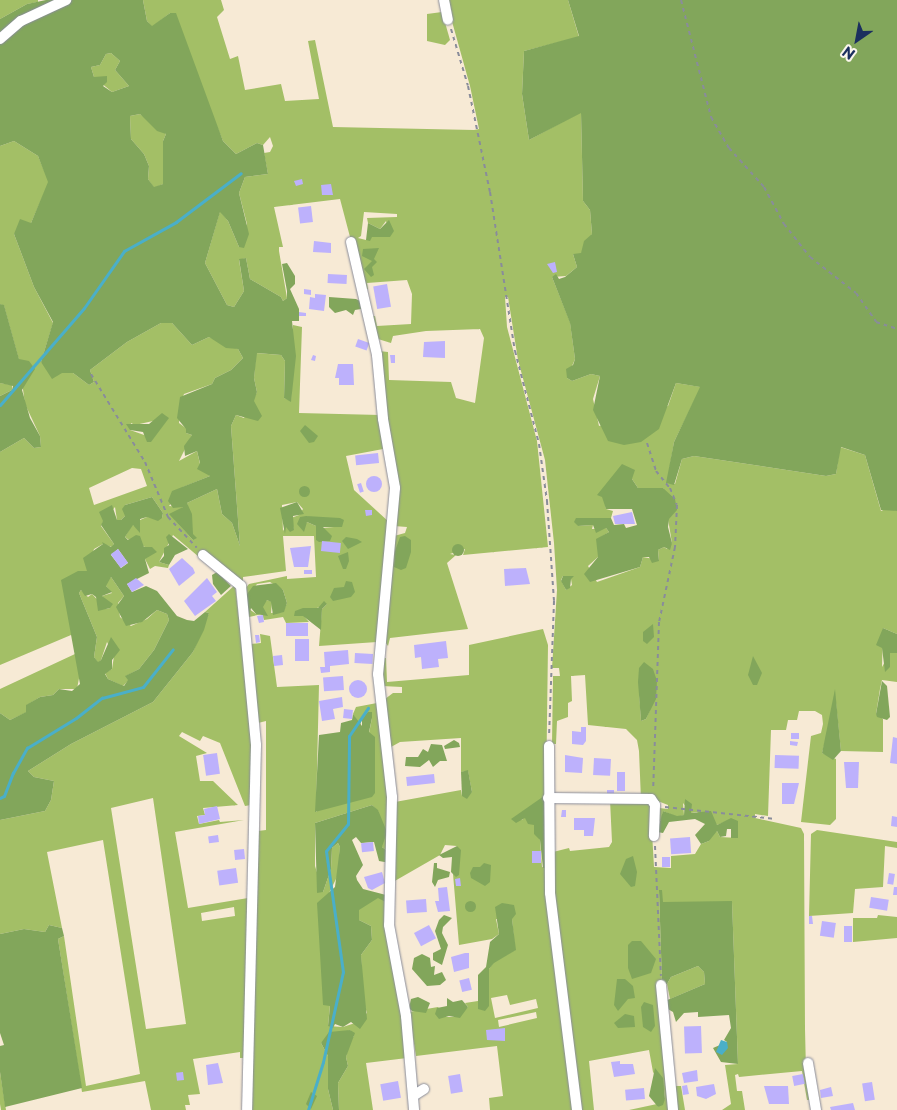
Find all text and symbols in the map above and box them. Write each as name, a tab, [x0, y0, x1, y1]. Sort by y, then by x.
north arrow	[832, 15, 882, 65]
text: N	[838, 41, 859, 65]

